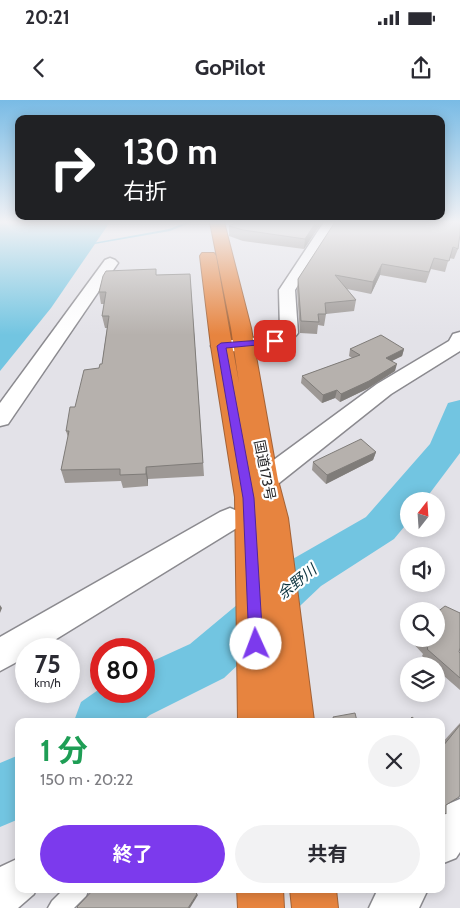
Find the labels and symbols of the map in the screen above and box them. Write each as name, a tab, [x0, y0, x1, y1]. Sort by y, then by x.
pin	[254, 320, 296, 362]
street label: 国道173号	[250, 438, 280, 502]
north arrow	[400, 492, 445, 538]
water label: 余野川	[274, 560, 322, 603]
position arrow	[229, 617, 281, 669]
speed limit sign: 80	[90, 638, 155, 703]

